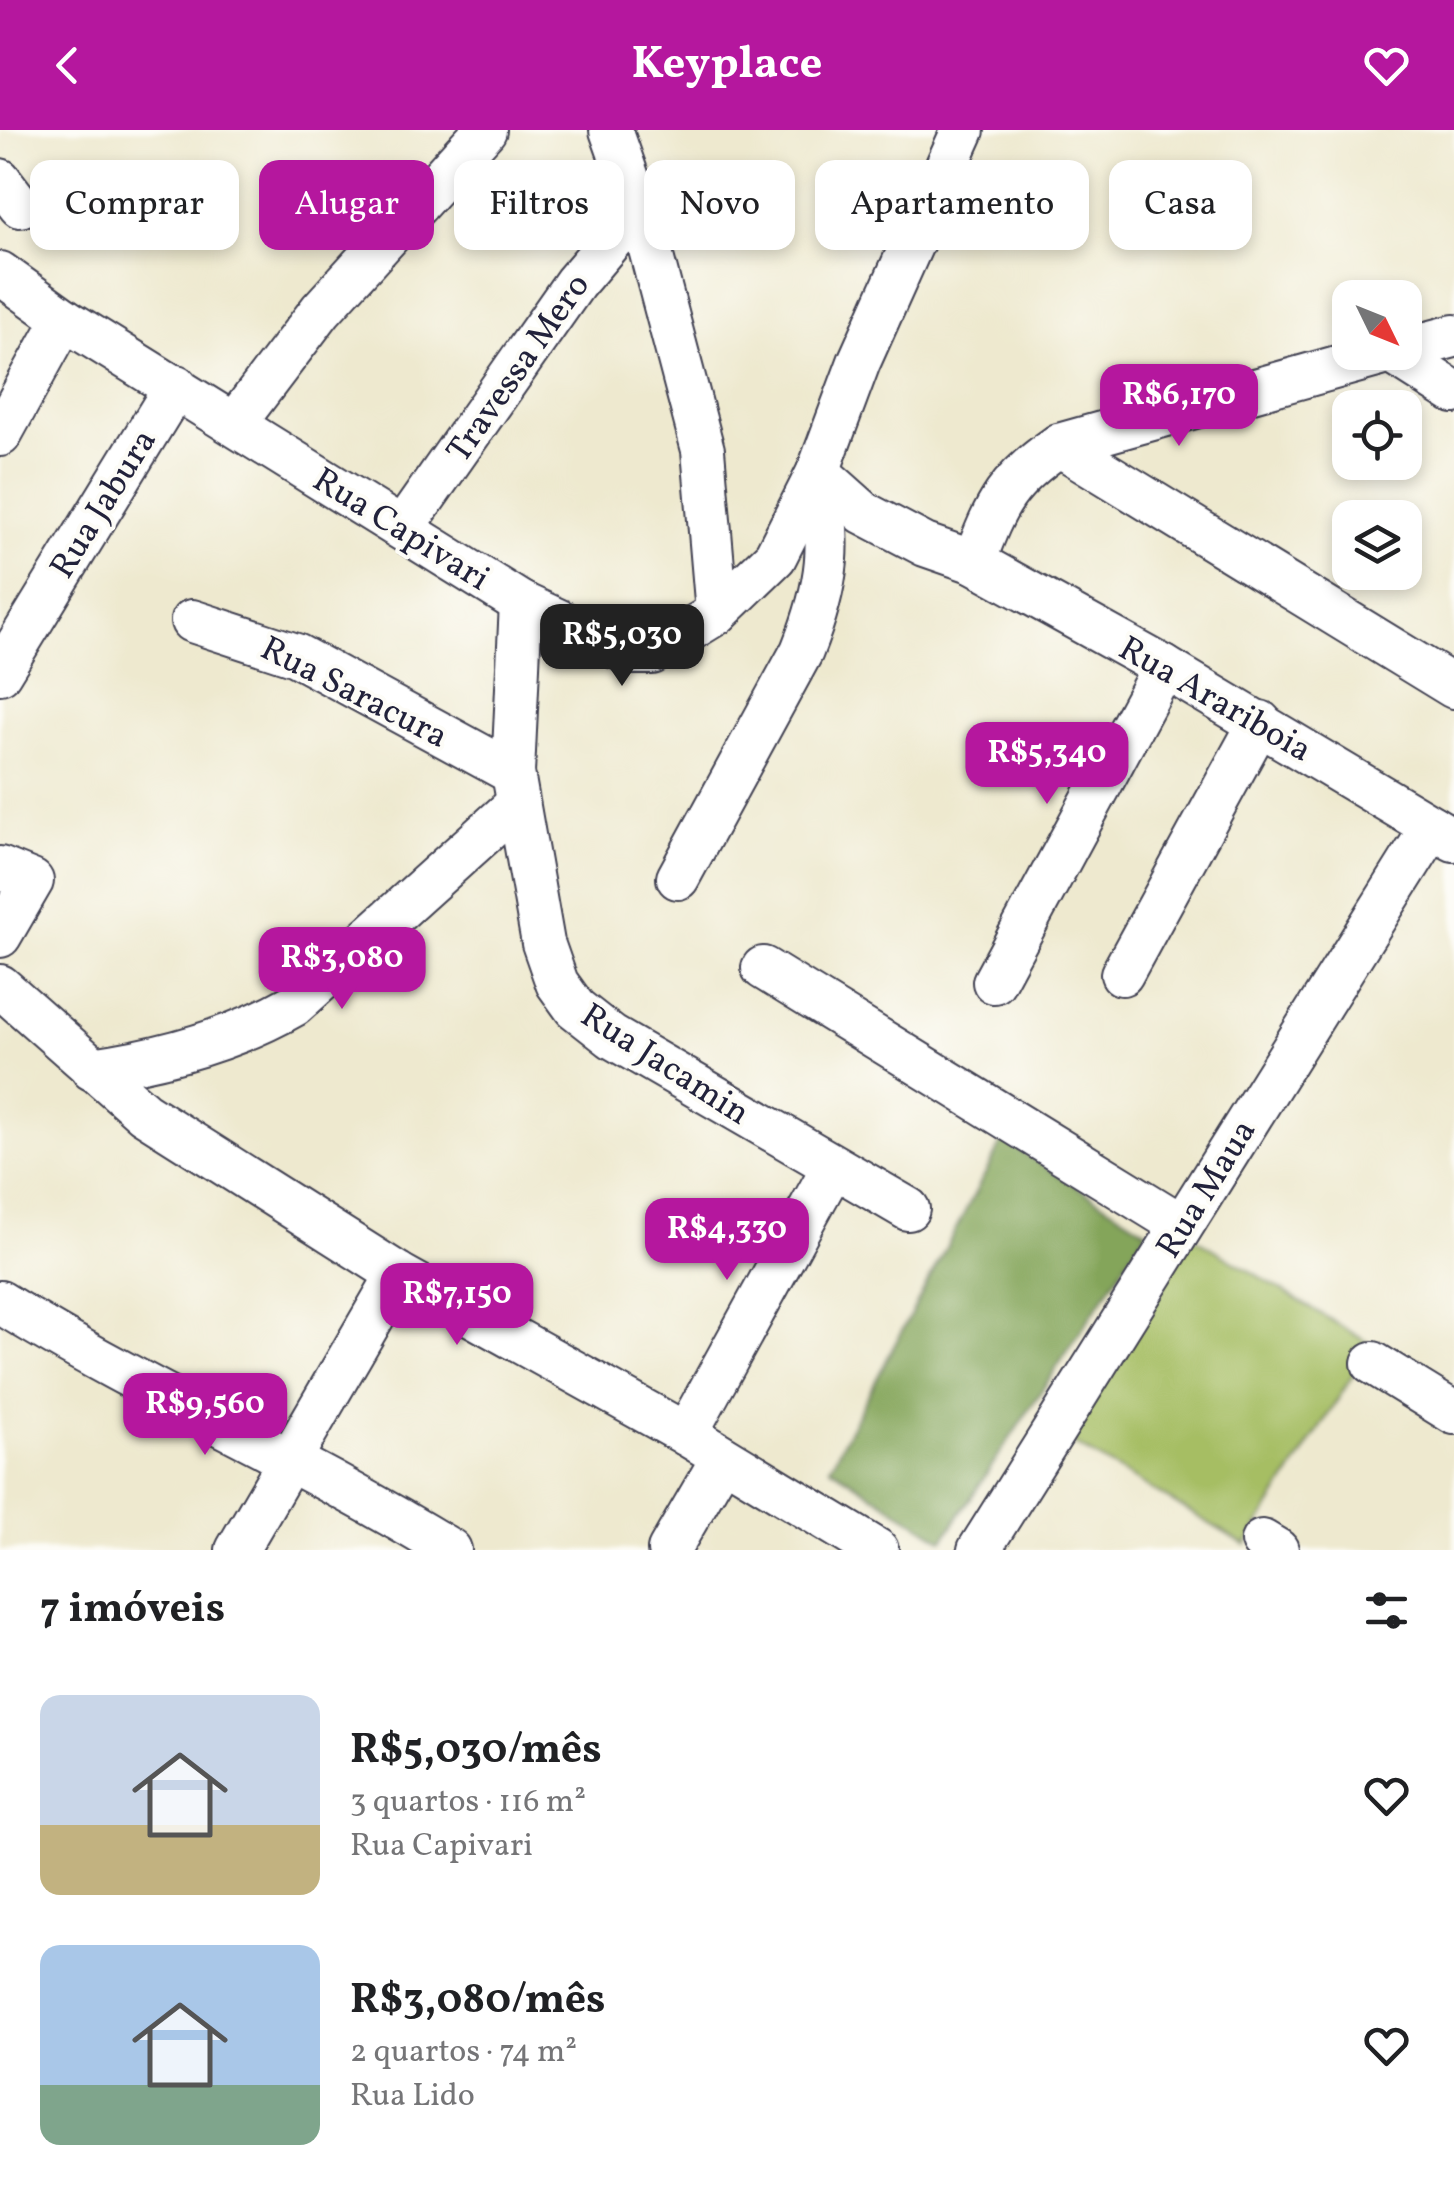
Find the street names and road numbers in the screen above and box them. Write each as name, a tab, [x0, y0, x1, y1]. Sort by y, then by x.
street label: Travessa Mero	[436, 264, 602, 473]
street label: Rua Jabura	[40, 421, 169, 589]
street label: Rua Capivari	[303, 457, 498, 604]
street label: Rua Saracura	[252, 626, 456, 761]
street label: Rua Arariboia	[1109, 626, 1320, 775]
street label: Rua Jacamin	[571, 993, 758, 1138]
street label: Rua Maua	[1146, 1111, 1269, 1268]

